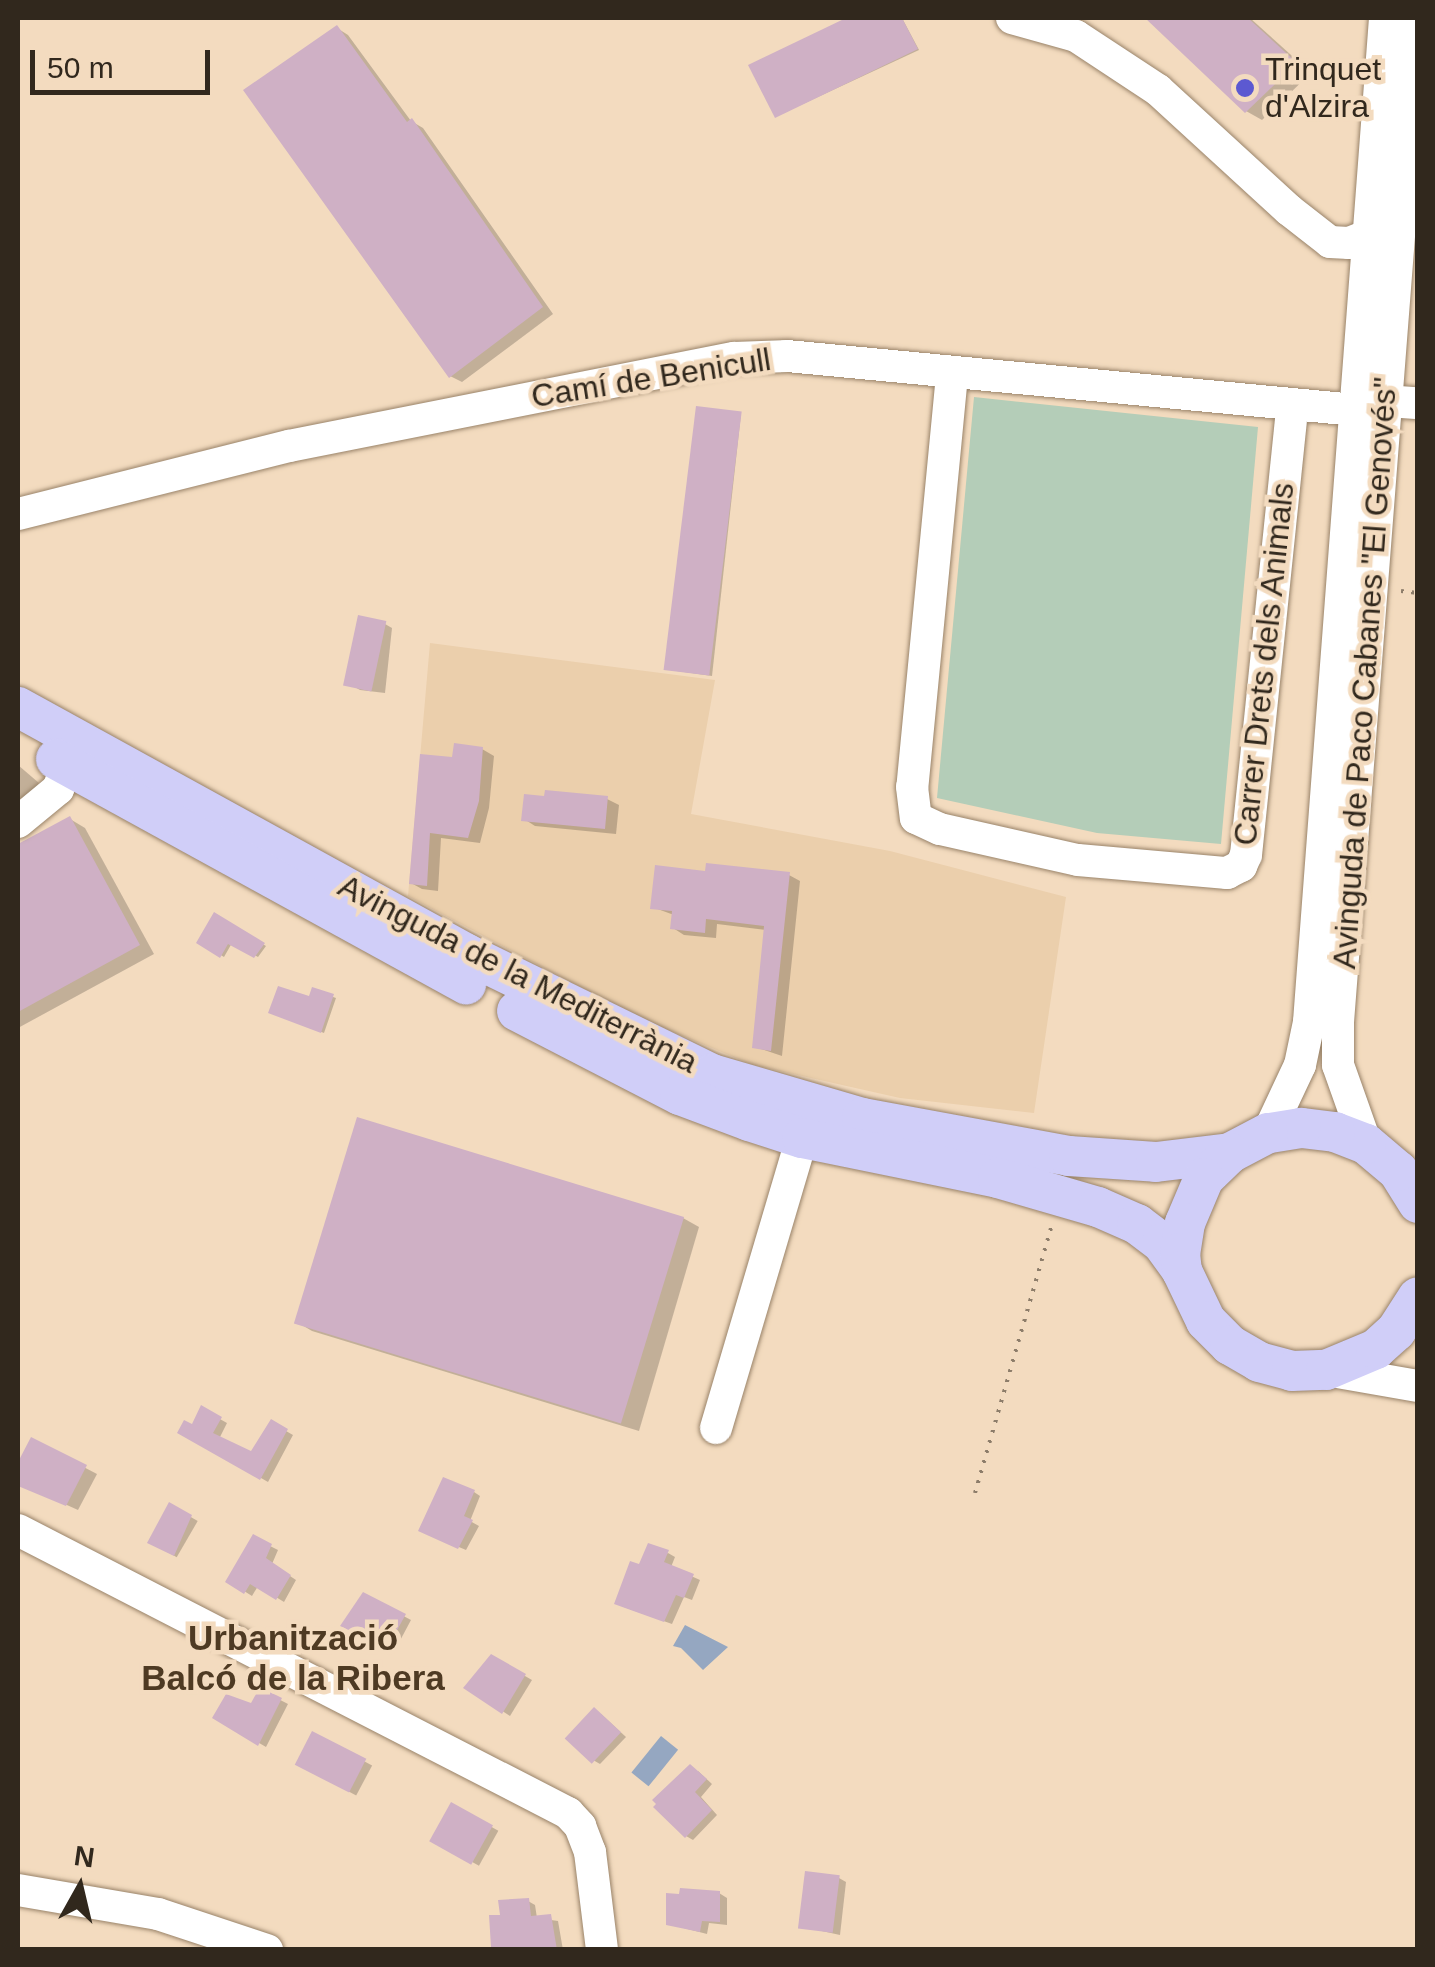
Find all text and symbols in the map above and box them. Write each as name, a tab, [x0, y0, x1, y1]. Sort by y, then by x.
scale bar	[35, 30, 215, 92]
text: 50 m	[47, 51, 114, 84]
place label: Trinquet d'Alzira	[1265, 51, 1381, 126]
marker: Trinquet d'Alzira	[1234, 77, 1256, 99]
street label: Camí de Benicull	[529, 340, 773, 416]
street label: Avinguda de Paco Cabanes "El Genovés"	[1325, 376, 1405, 970]
street label: Carrer Drets dels Animals	[1226, 480, 1302, 848]
street label: Avinguda de la Mediterrània	[332, 867, 704, 1081]
district label: Urbanització Balcó de la Ribera	[141, 1617, 445, 1699]
north arrow	[30, 1837, 130, 1937]
text: N	[72, 1840, 96, 1874]

